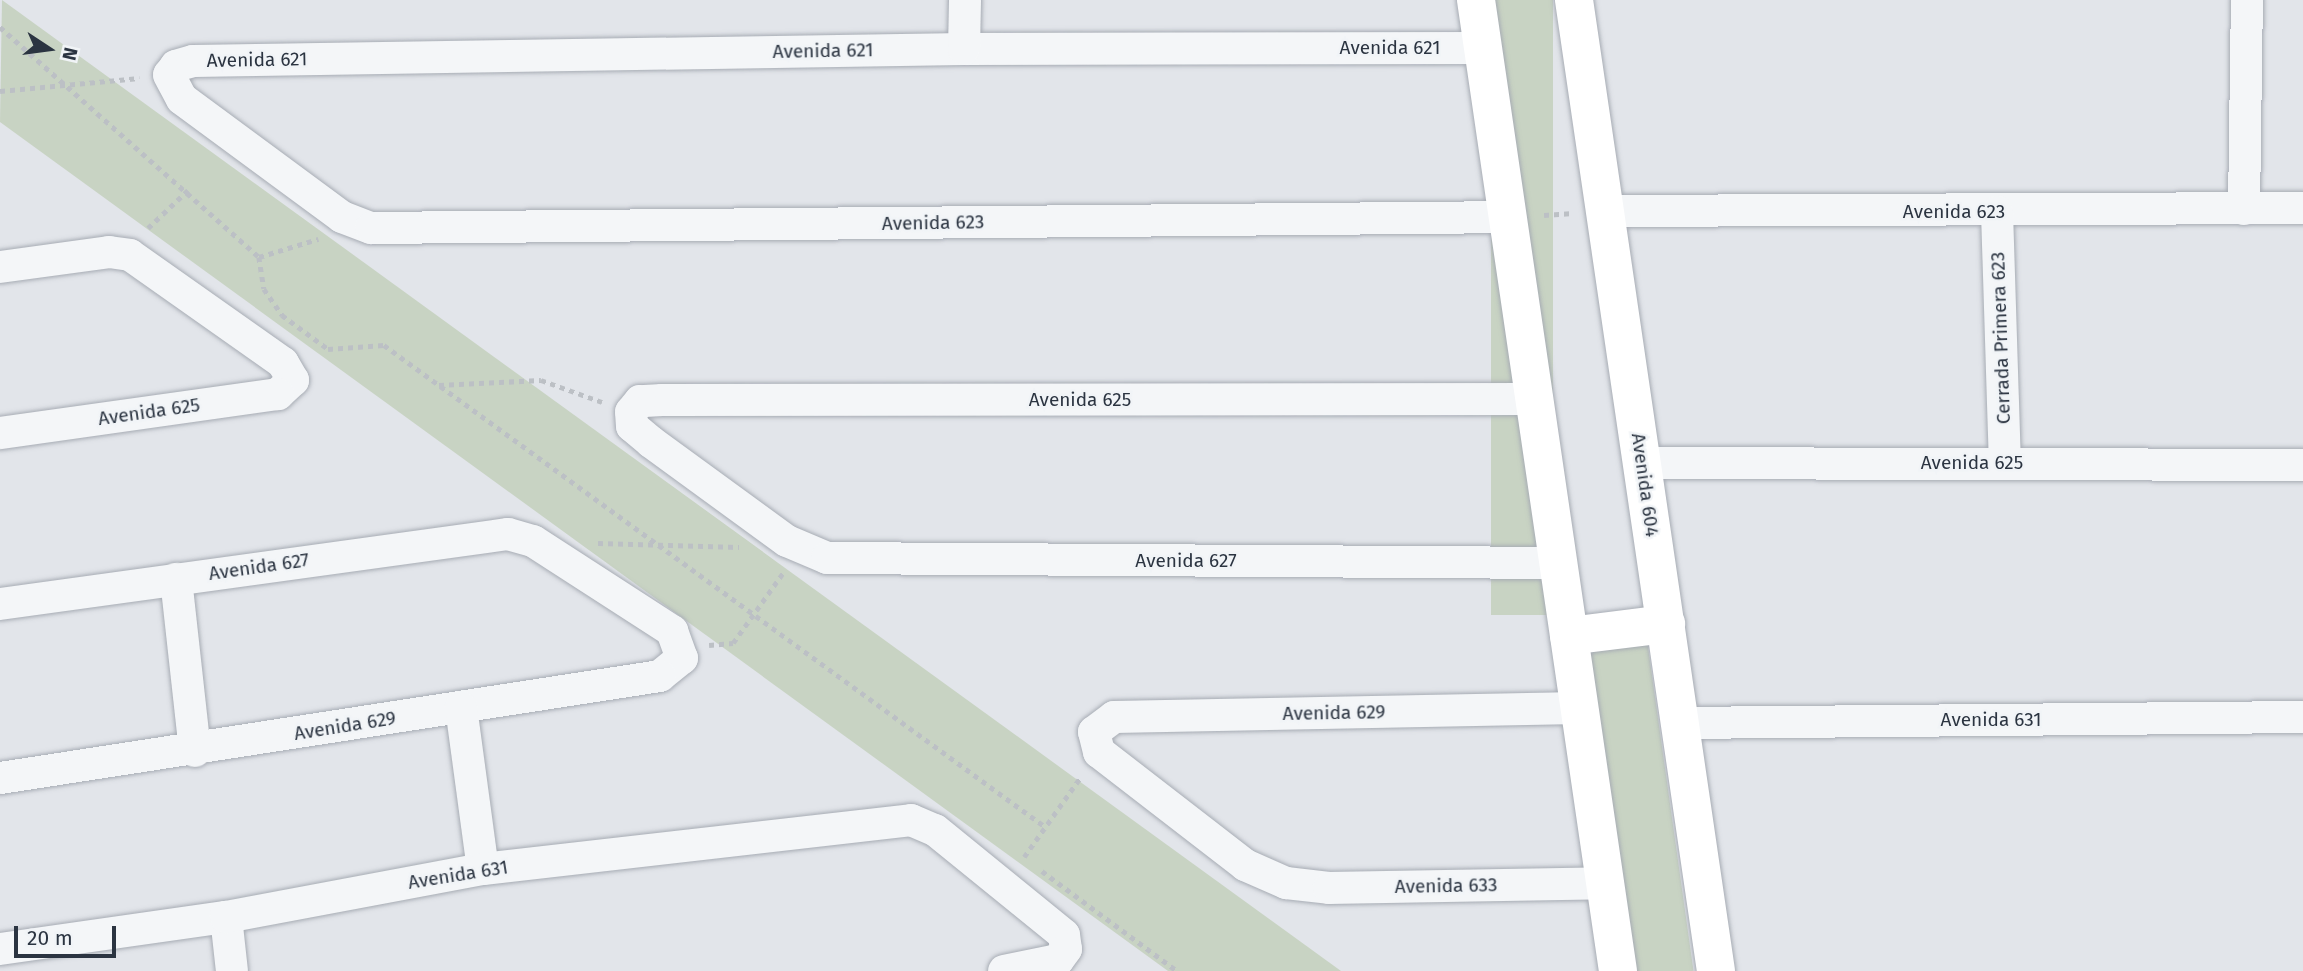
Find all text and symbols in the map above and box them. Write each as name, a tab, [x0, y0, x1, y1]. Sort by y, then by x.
north arrow	[14, 14, 84, 84]
street label: Avenida 621	[1340, 37, 1440, 59]
street label: Avenida 621	[772, 39, 874, 63]
text: N	[57, 45, 83, 63]
street label: Avenida 621	[206, 48, 308, 72]
street label: Avenida 623	[1903, 201, 2005, 223]
street label: Avenida 623	[882, 211, 984, 235]
street label: Cerrada Primera 623	[1987, 251, 2015, 425]
street label: Avenida 625	[1029, 389, 1131, 411]
street label: Avenida 625	[97, 394, 201, 430]
street label: Avenida 604	[1626, 432, 1664, 538]
street label: Avenida 625	[1921, 452, 2023, 474]
street label: Avenida 627	[207, 549, 311, 585]
street label: Avenida 627	[1135, 550, 1237, 572]
street label: Avenida 629	[1282, 701, 1386, 725]
street label: Avenida 629	[292, 707, 398, 745]
street label: Avenida 631	[1941, 709, 2041, 731]
street label: Avenida 631	[406, 856, 510, 894]
street label: Avenida 633	[1394, 874, 1498, 898]
scale bar	[18, 912, 119, 956]
text: 20 m	[27, 925, 73, 951]

